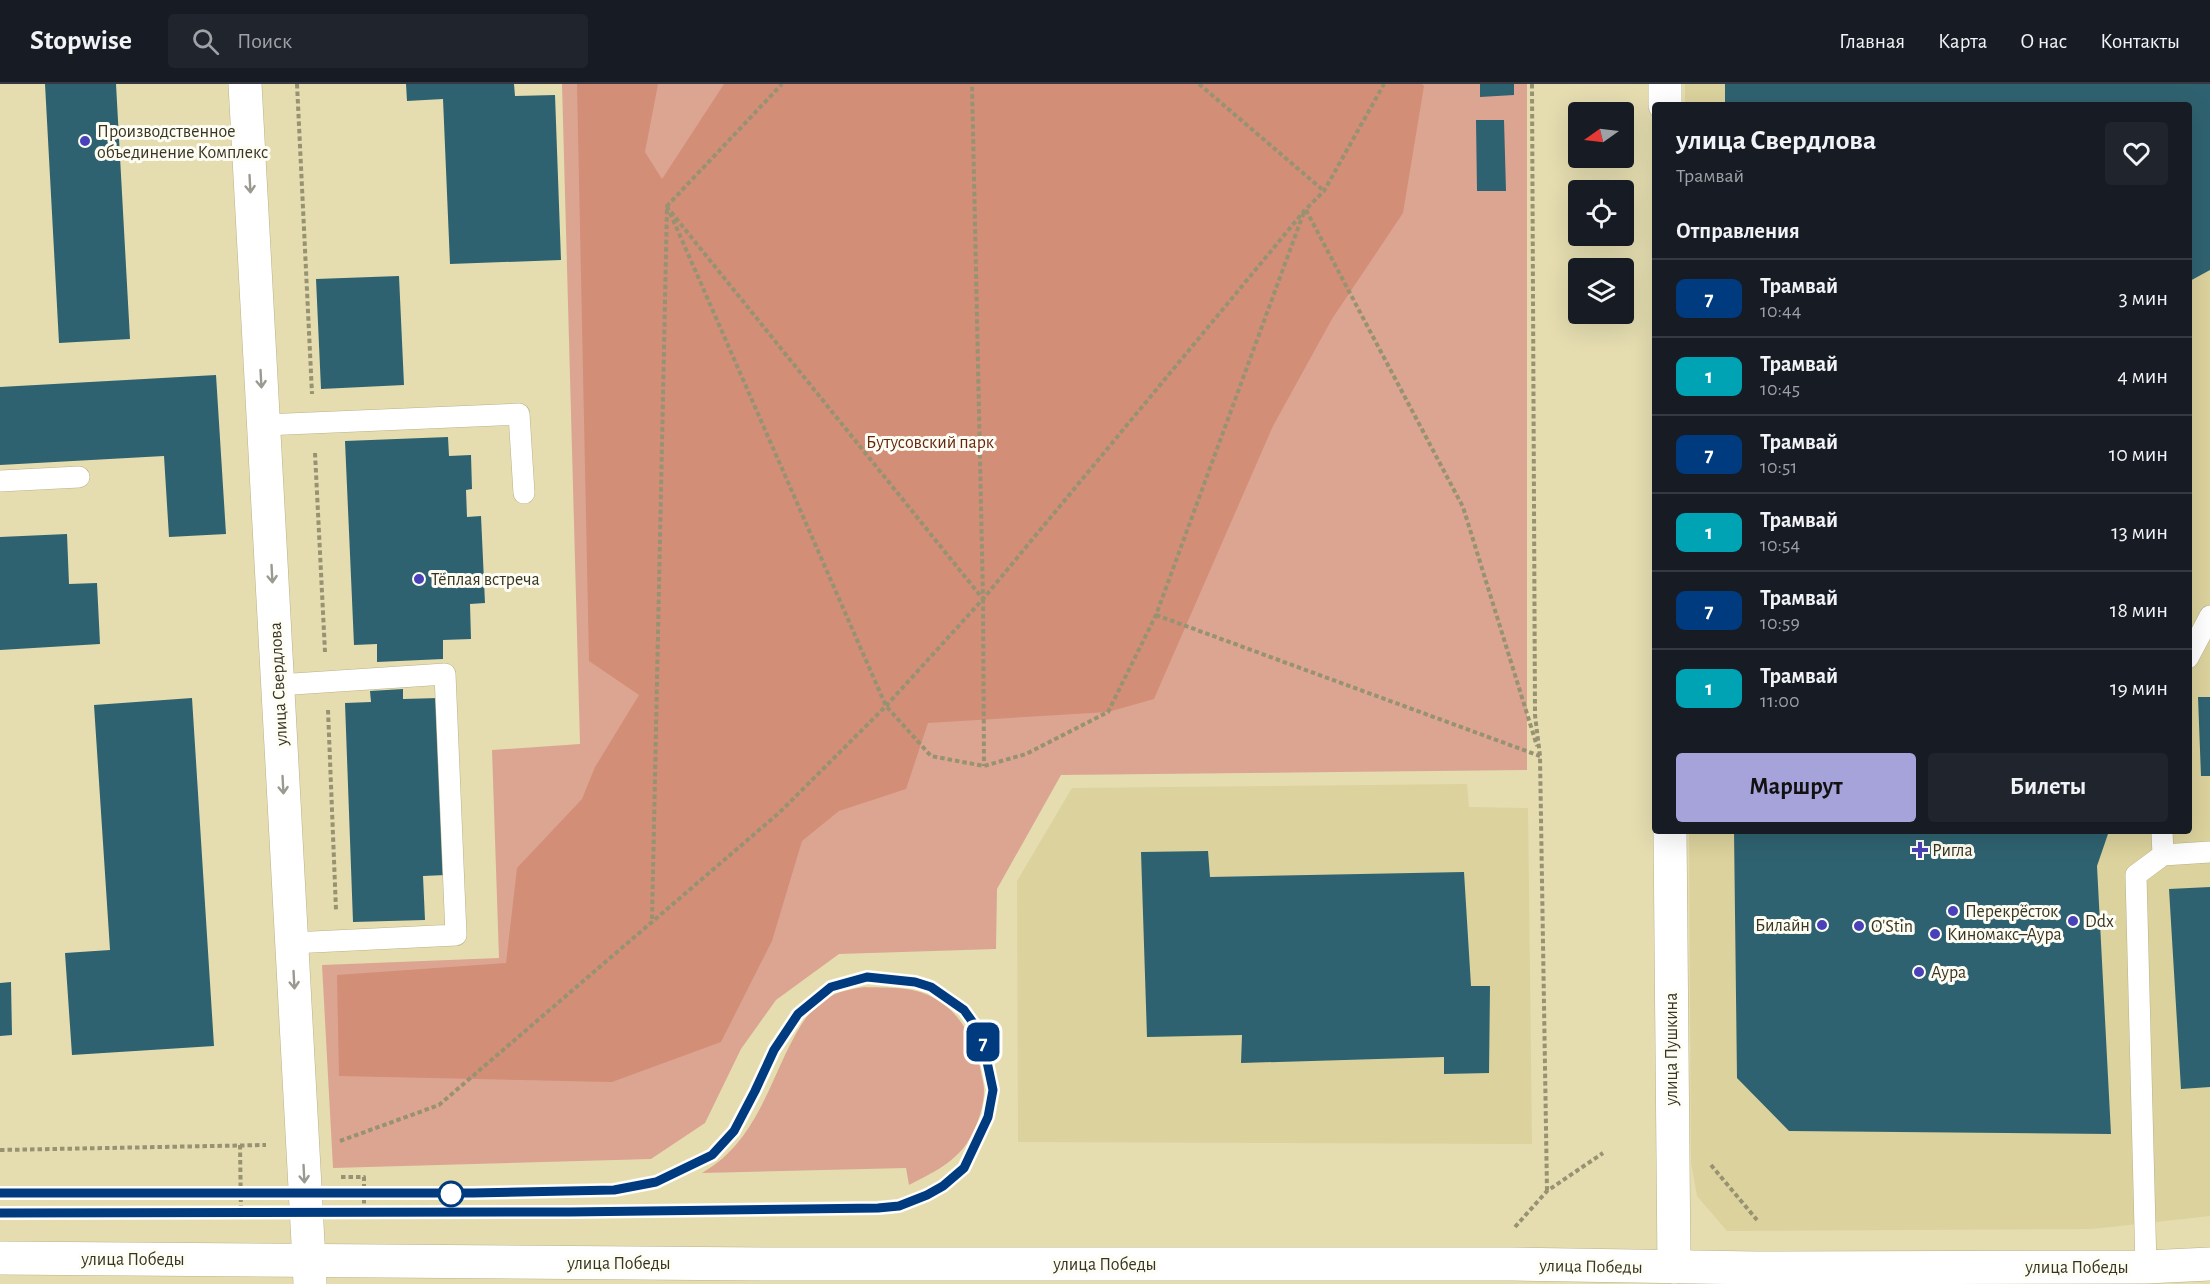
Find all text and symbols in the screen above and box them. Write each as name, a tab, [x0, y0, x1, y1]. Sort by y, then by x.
search box	[168, 14, 588, 68]
icon: search	[189, 25, 222, 58]
text: Stopwise	[30, 27, 132, 55]
text: Поиск	[237, 30, 292, 52]
text: Главная	[1839, 31, 1905, 52]
text: Карта	[1938, 31, 1987, 52]
text: О нас	[2020, 31, 2067, 52]
text: Контакты	[2100, 31, 2180, 52]
north arrow	[1568, 102, 1634, 168]
map controls	[1568, 102, 1634, 324]
button: heart	[2105, 122, 2168, 185]
place label: Производственное объединение Комплекс	[97, 123, 268, 162]
text: улица Свердлова	[1676, 127, 1876, 155]
marker: Производственное объединение Комплекс	[78, 134, 92, 148]
text: Трамвай	[1676, 166, 1744, 186]
one-way arrow	[245, 174, 256, 194]
button: locate	[1568, 180, 1634, 246]
text: Отправления	[1676, 220, 1800, 242]
button: layers	[1568, 258, 1634, 324]
text: Трамвай	[1760, 275, 1838, 297]
text: 3 мин	[2119, 287, 2168, 309]
text: 7	[1704, 288, 1714, 309]
text: 10:44	[1760, 301, 1801, 321]
text: Трамвай	[1760, 353, 1838, 375]
text: 4 мин	[2117, 365, 2168, 387]
text: 1	[1705, 366, 1713, 387]
one-way arrow	[256, 369, 267, 389]
text: 10:45	[1760, 379, 1800, 399]
text: Трамвай	[1760, 431, 1838, 453]
park label: Бутусовский парк	[866, 434, 995, 452]
text: 10 мин	[2109, 443, 2168, 465]
text: 7	[1704, 444, 1714, 465]
text: 10:51	[1760, 457, 1797, 477]
text: Трамвай	[1760, 509, 1838, 531]
text: 13 мин	[2111, 521, 2168, 543]
text: 1	[1705, 522, 1713, 543]
text: 10:54	[1760, 535, 1800, 555]
one-way arrow	[266, 563, 277, 583]
place label: Тёплая встреча	[431, 571, 540, 589]
marker: Тёплая встреча	[412, 572, 426, 586]
text: Трамвай	[1760, 587, 1838, 609]
text: 18 мин	[2110, 599, 2168, 621]
text: 7	[1704, 600, 1714, 621]
text: 10:59	[1760, 613, 1800, 633]
street label: улица Свердлова	[267, 622, 291, 747]
text: Трамвай	[1760, 665, 1838, 687]
text: 19 мин	[2110, 677, 2168, 699]
text: 1	[1705, 678, 1713, 699]
text: 11:00	[1760, 691, 1799, 711]
button: Маршрут	[1676, 753, 1916, 822]
button: Билеты	[1928, 753, 2168, 822]
one-way arrow	[278, 775, 289, 794]
place label: Ригла	[1932, 842, 1973, 860]
marker: Ригла	[1913, 843, 1927, 857]
place label: Перекрёсток	[1965, 903, 2059, 921]
marker: Перекрёсток	[1946, 904, 1960, 918]
place label: Ddx	[2085, 913, 2114, 931]
marker: Ddx	[2066, 914, 2080, 928]
place label: Билайн	[1755, 917, 1810, 935]
marker: Билайн	[1815, 918, 1829, 932]
place label: O'Stin	[1871, 918, 1913, 936]
marker: O'Stin	[1852, 919, 1866, 933]
place label: Киномакс–Аура	[1947, 926, 2062, 944]
marker: Киномакс–Аура	[1928, 927, 1942, 941]
place label: Аура	[1931, 964, 1966, 982]
marker: Аура	[1912, 965, 1926, 979]
one-way arrow	[288, 969, 299, 989]
street label: улица Пушкина	[1663, 993, 1681, 1106]
line badge: 7	[964, 1022, 1002, 1062]
text: 7	[978, 1032, 988, 1053]
one-way arrow	[299, 1164, 310, 1184]
unlabelled marker	[438, 1181, 464, 1207]
street label: улица Победы	[80, 1250, 185, 1269]
street label: улица Победы	[566, 1254, 671, 1273]
street label: улица Победы	[1052, 1255, 1157, 1274]
street label: улица Победы	[1538, 1256, 1643, 1277]
street label: улица Победы	[2024, 1258, 2129, 1277]

